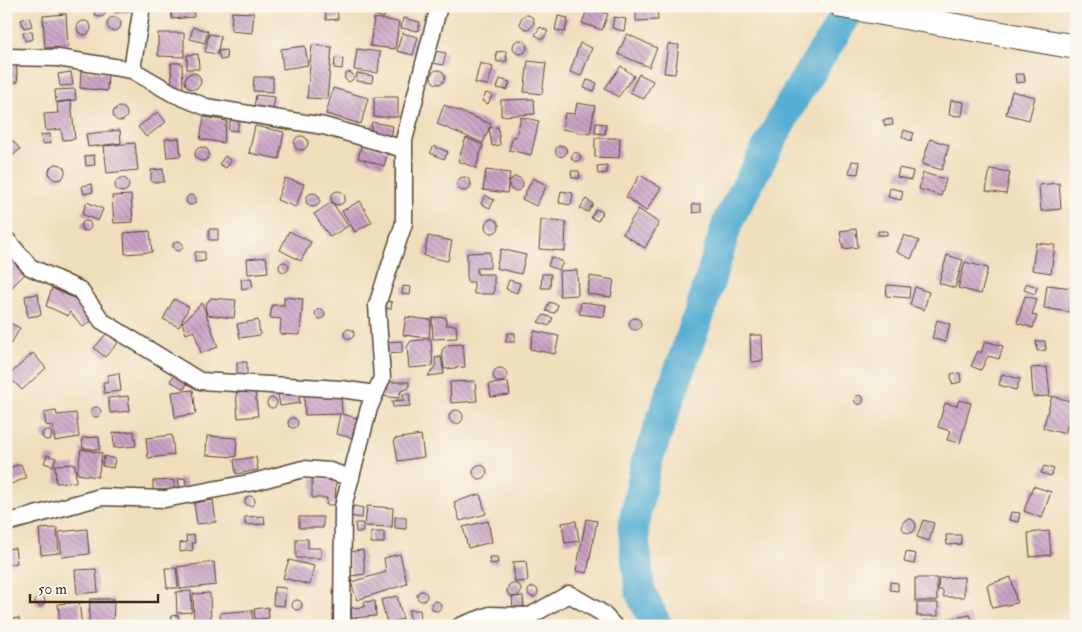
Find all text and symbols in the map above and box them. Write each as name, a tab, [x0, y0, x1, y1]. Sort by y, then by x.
scale bar	[30, 572, 158, 604]
text: 50 m	[38, 580, 67, 599]

